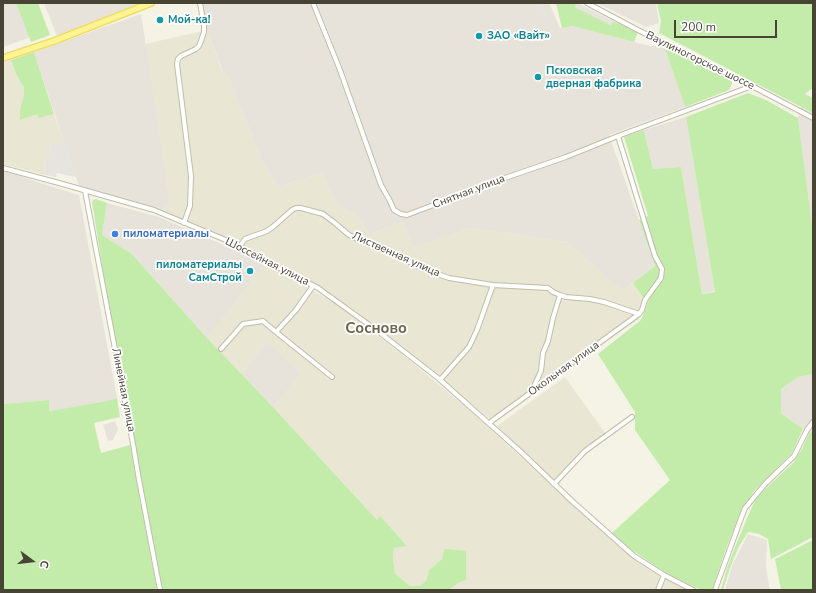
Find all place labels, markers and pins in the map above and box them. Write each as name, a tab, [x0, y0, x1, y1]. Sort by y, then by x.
place label: Мой-ка!	[168, 13, 211, 27]
marker: Мой-ка!	[155, 15, 165, 25]
place label: ЗАО «Вайт»	[487, 29, 550, 43]
marker: ЗАО «Вайт»	[474, 31, 484, 41]
place label: Псковская дверная фабрика	[546, 64, 642, 90]
marker: Псковская дверная фабрика	[533, 72, 543, 82]
place label: пиломатериалы	[123, 227, 209, 241]
marker: пиломатериалы	[110, 229, 120, 239]
place label: пиломатериалы СамСтрой	[156, 258, 242, 284]
marker: пиломатериалы СамСтрой	[245, 266, 255, 276]

